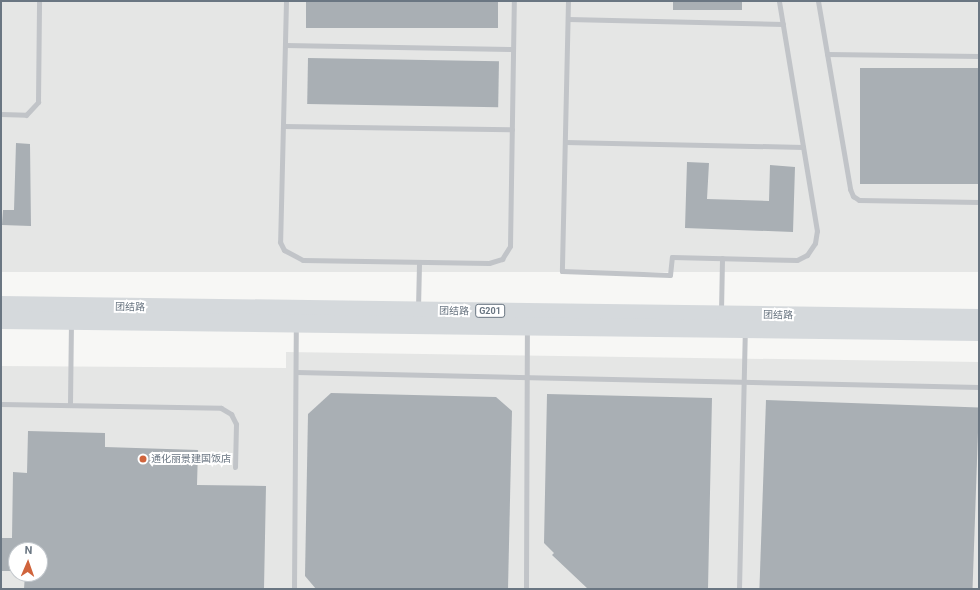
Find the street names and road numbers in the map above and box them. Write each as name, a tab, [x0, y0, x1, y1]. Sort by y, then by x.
street label: 团结路	[115, 301, 145, 313]
road number: G201	[475, 304, 505, 318]
street label: 团结路	[439, 305, 469, 317]
street label: 团结路	[763, 309, 793, 321]

